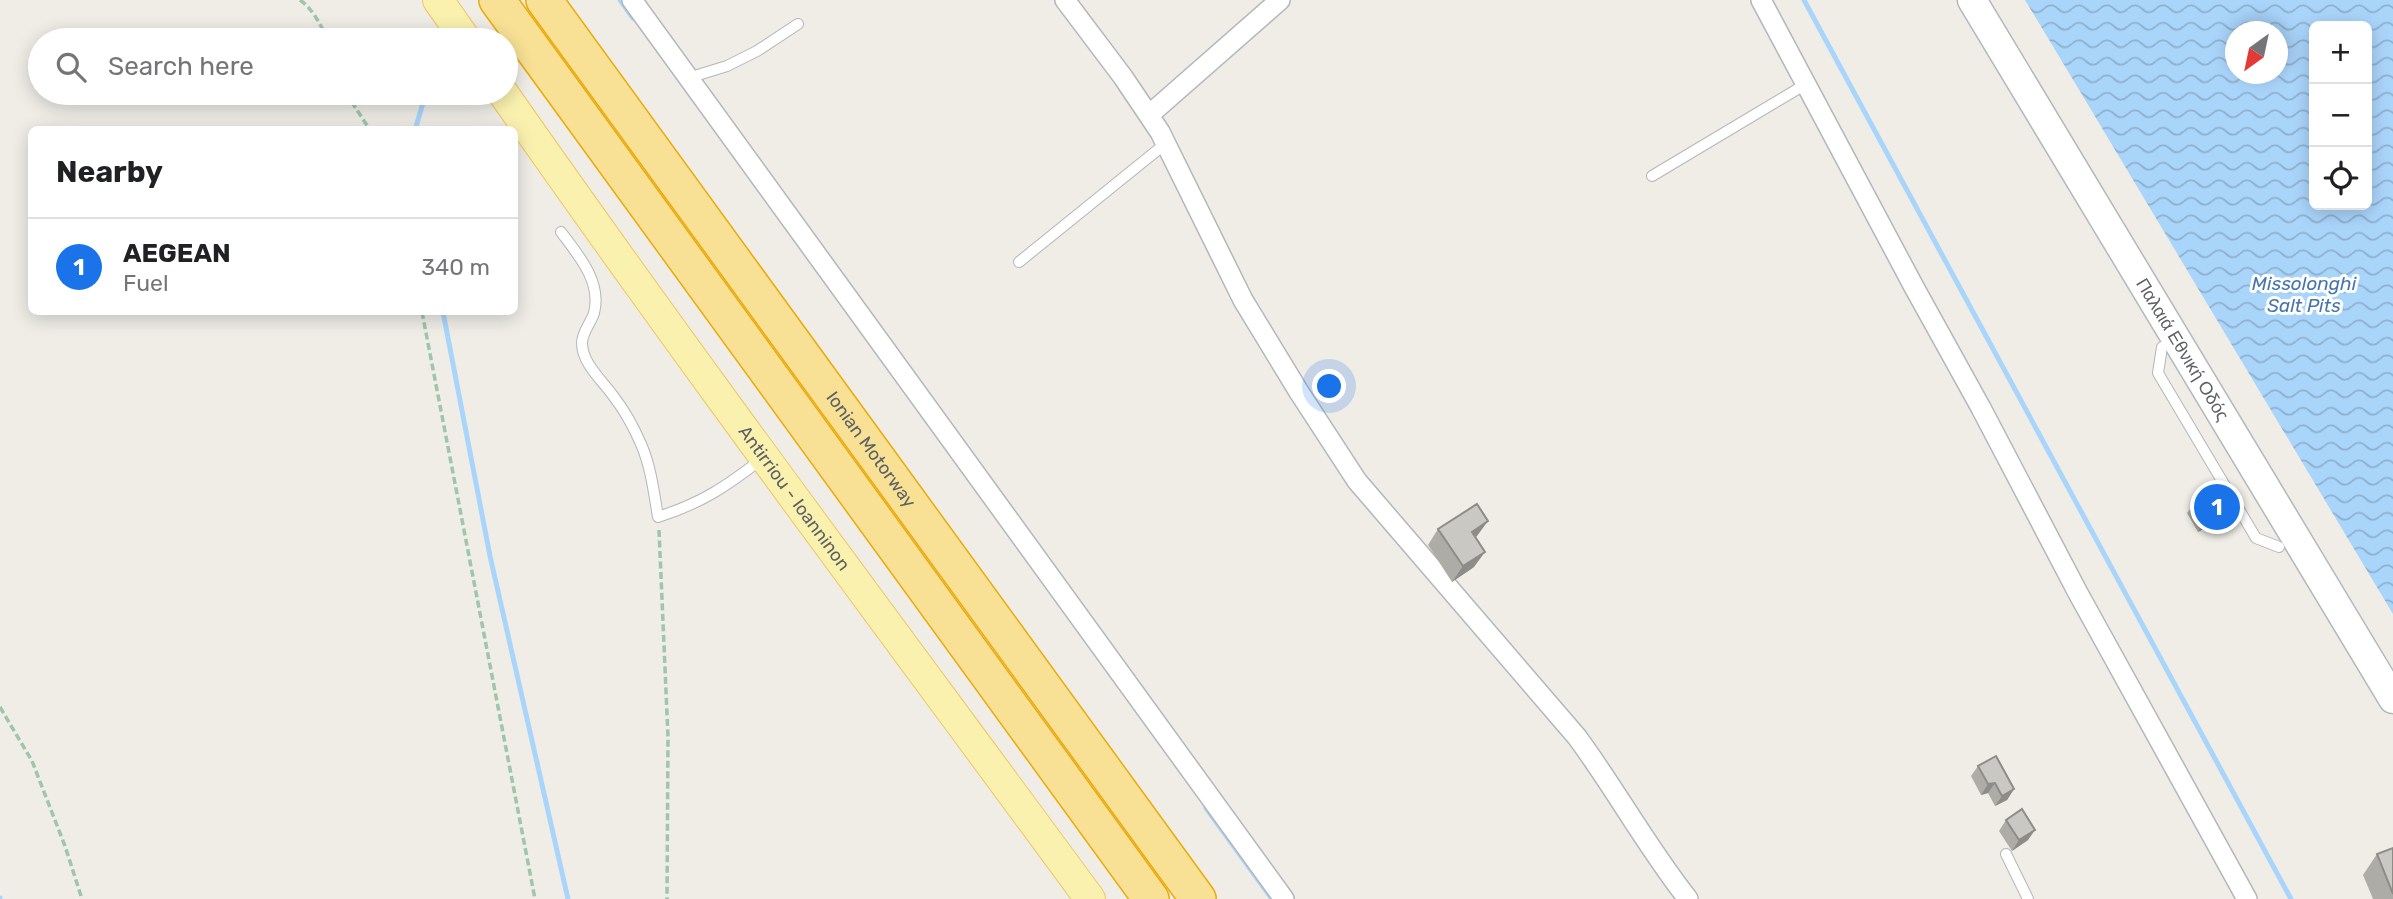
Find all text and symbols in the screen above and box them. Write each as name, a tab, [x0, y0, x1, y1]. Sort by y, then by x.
north arrow	[2225, 21, 2288, 84]
map controls	[2309, 21, 2372, 210]
button: +	[2309, 21, 2372, 84]
search box	[28, 28, 518, 105]
icon: search	[52, 48, 90, 86]
text: Search here	[108, 51, 254, 82]
button: −	[2309, 84, 2372, 147]
button: locate	[2309, 147, 2372, 210]
text: Nearby	[56, 154, 163, 190]
text: AEGEAN	[123, 238, 231, 269]
text: 1	[73, 253, 85, 281]
text: 340 m	[421, 253, 490, 281]
text: Fuel	[123, 269, 169, 297]
water label: Missolonghi Salt Pits	[2252, 272, 2357, 317]
street label: Παλαιά Εθνική Οδός	[2131, 274, 2234, 425]
your location	[1312, 369, 1346, 403]
street label: Ionian Motorway	[821, 387, 921, 512]
street label: Antirriou - Ioanninon	[734, 421, 855, 575]
pin: 1	[2194, 481, 2240, 533]

